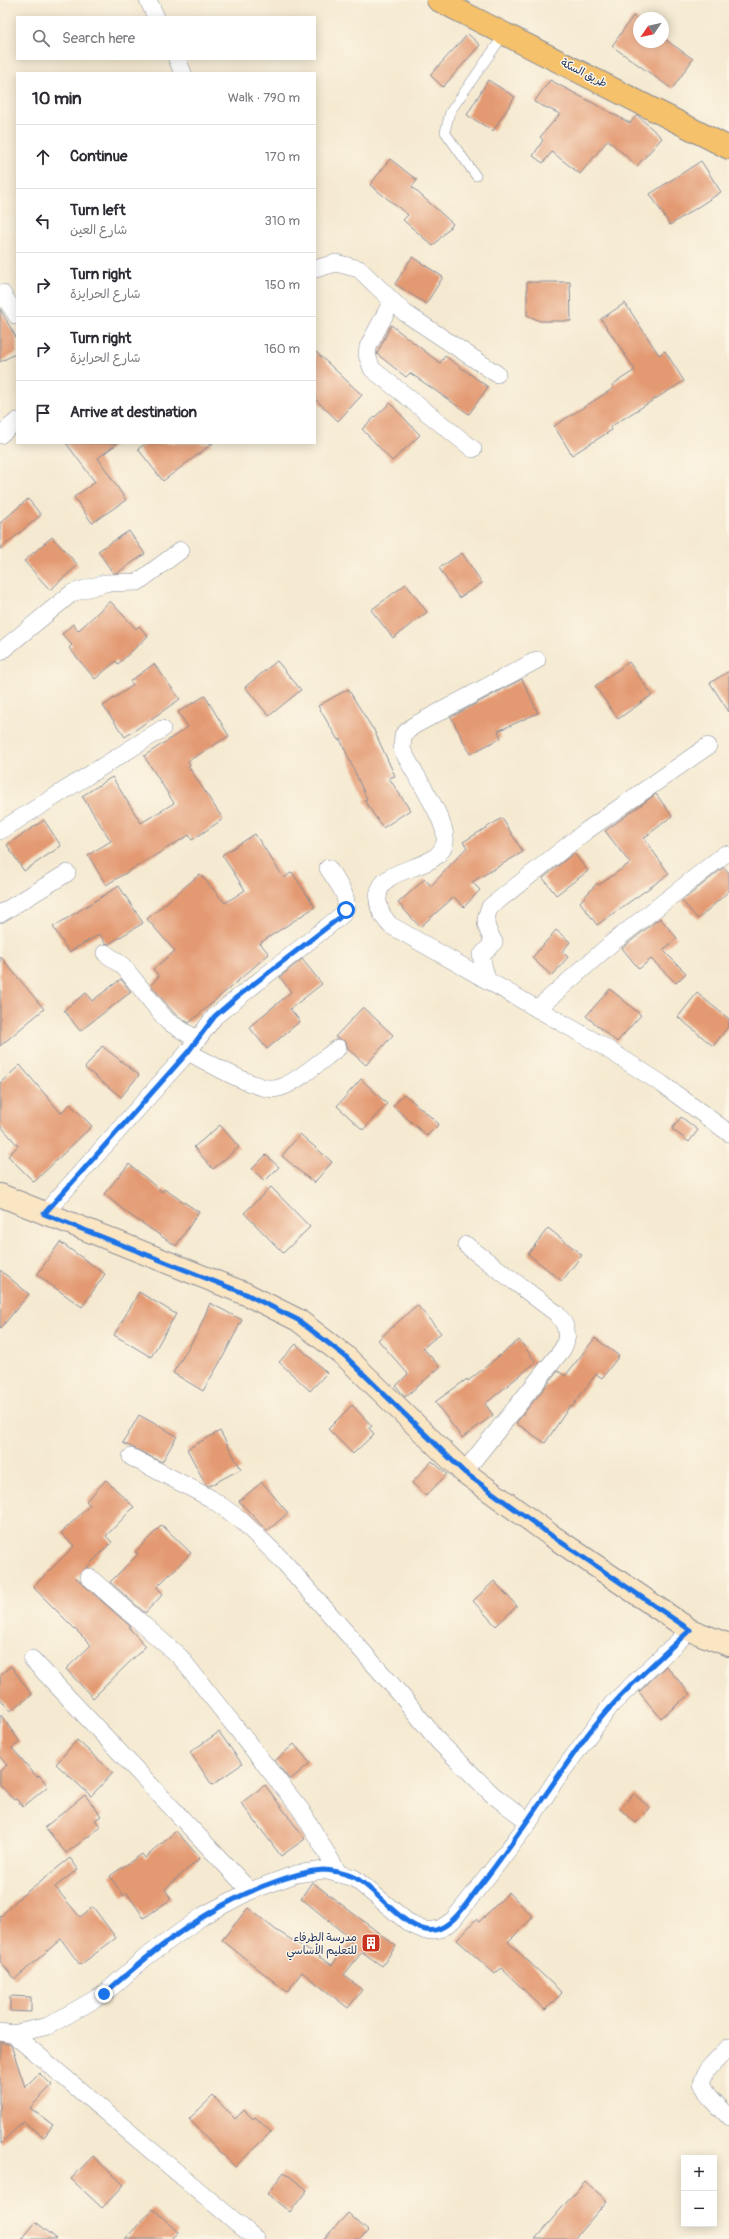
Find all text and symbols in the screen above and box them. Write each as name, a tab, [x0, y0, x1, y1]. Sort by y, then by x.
north arrow	[633, 12, 669, 48]
search box	[16, 16, 316, 60]
icon: search	[30, 27, 52, 49]
text: Search here	[62, 29, 135, 48]
street label: طريق السكة	[559, 56, 609, 90]
text: 10 min	[32, 88, 82, 109]
text: Walk · 790 m	[228, 90, 300, 106]
icon: ahead	[32, 146, 54, 168]
text: Continue	[70, 147, 128, 166]
text: 170 m	[265, 149, 300, 165]
text: Turn left	[70, 201, 126, 220]
icon: left	[32, 210, 54, 232]
text: 310 m	[264, 213, 300, 229]
text: شارع العين	[70, 222, 127, 238]
text: Turn right	[70, 265, 131, 284]
icon: right	[32, 274, 54, 296]
text: 150 m	[265, 277, 300, 293]
text: شارع الحرايزة	[70, 286, 141, 302]
text: Turn right	[70, 329, 131, 348]
icon: right	[32, 338, 54, 360]
text: 160 m	[264, 341, 300, 357]
text: شارع الحرايزة	[70, 350, 141, 366]
icon: arrive	[32, 402, 54, 424]
text: Arrive at destination	[70, 403, 197, 422]
route start	[337, 901, 355, 919]
place label: مدرسة الطرفاء للتعليم الأساسي	[286, 1931, 357, 1961]
building icon: مدرسة الطرفاء للتعليم الأساسي	[360, 1932, 382, 1954]
route end	[95, 1985, 113, 2003]
map controls	[681, 2155, 717, 2227]
button: +	[681, 2155, 717, 2191]
button: −	[681, 2191, 717, 2227]

